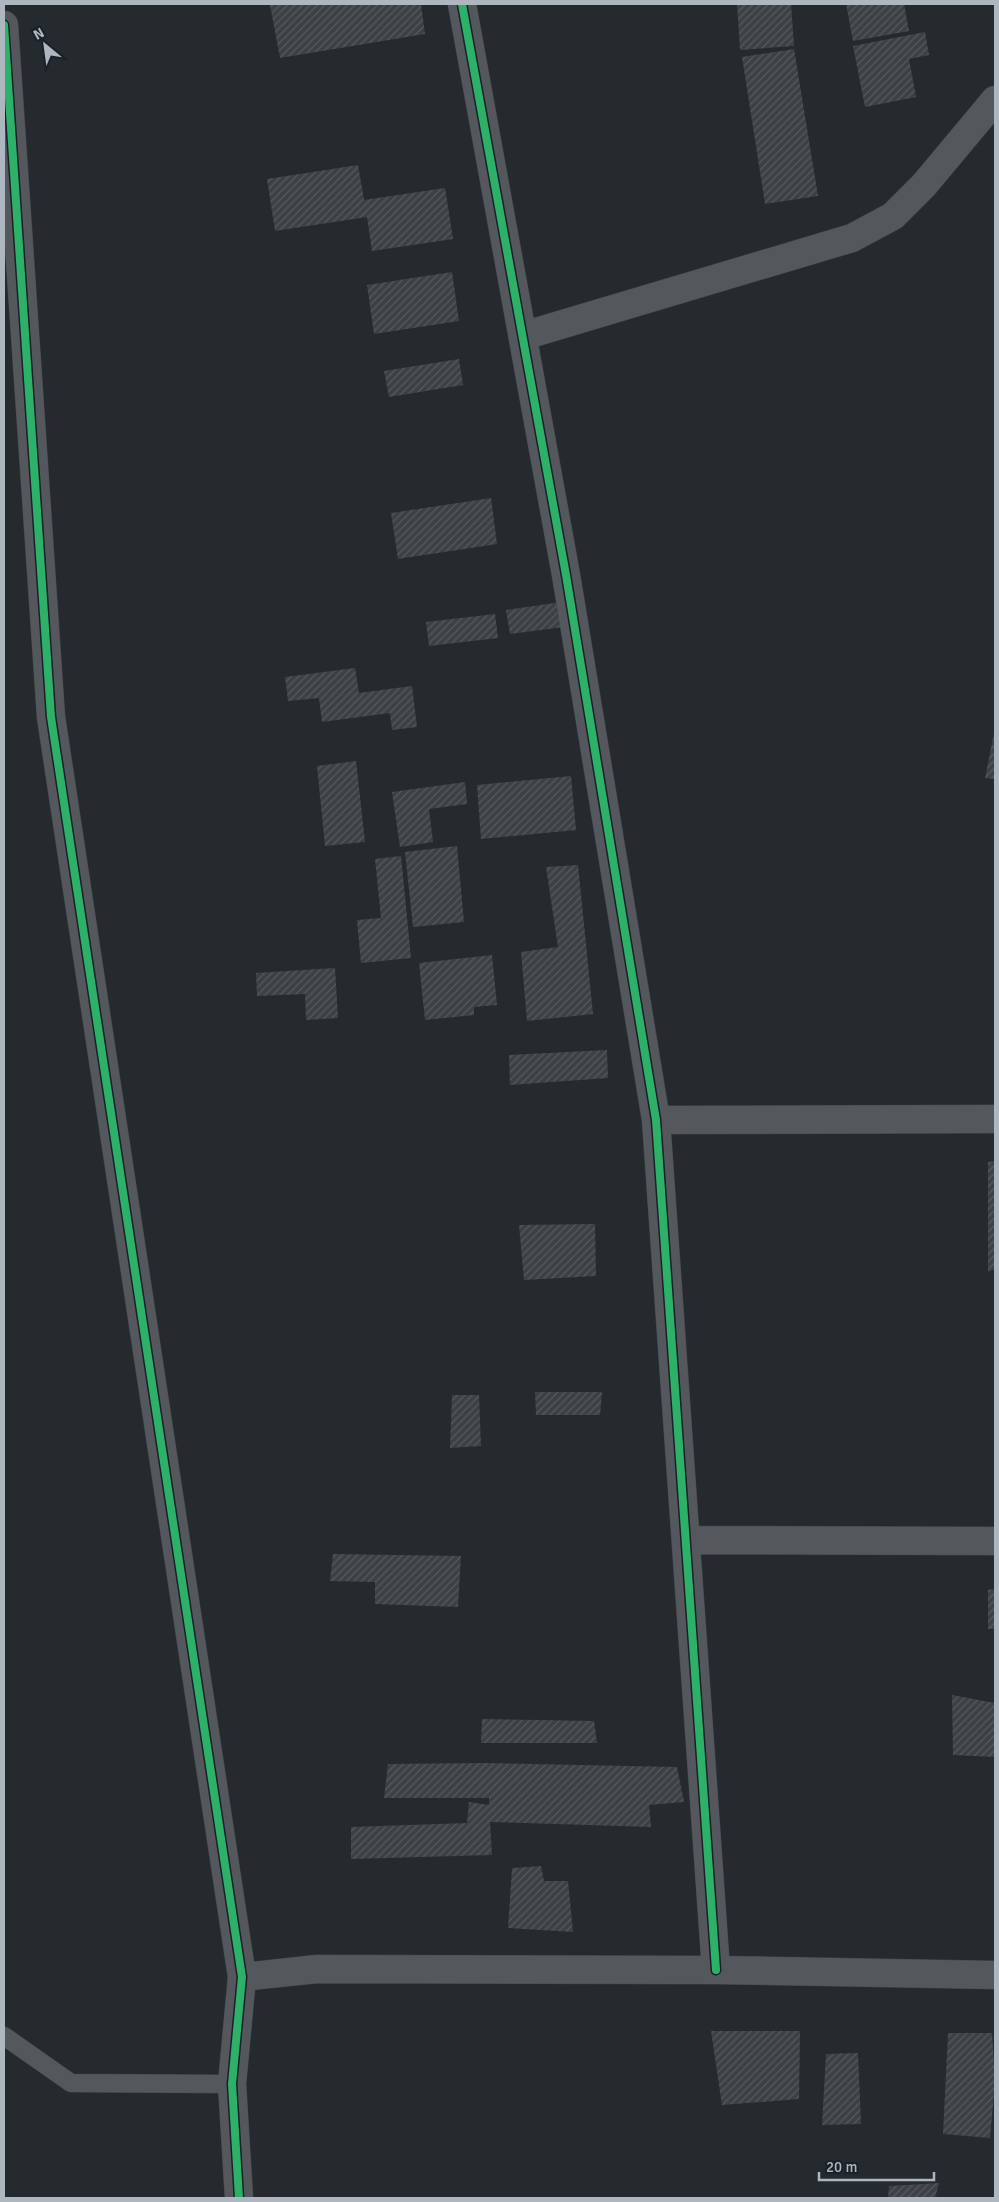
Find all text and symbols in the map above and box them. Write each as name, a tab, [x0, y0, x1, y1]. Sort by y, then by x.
north arrow	[20, 20, 70, 70]
text: N	[31, 24, 47, 44]
scale bar	[819, 2150, 934, 2182]
text: 20 m	[826, 2158, 857, 2176]

